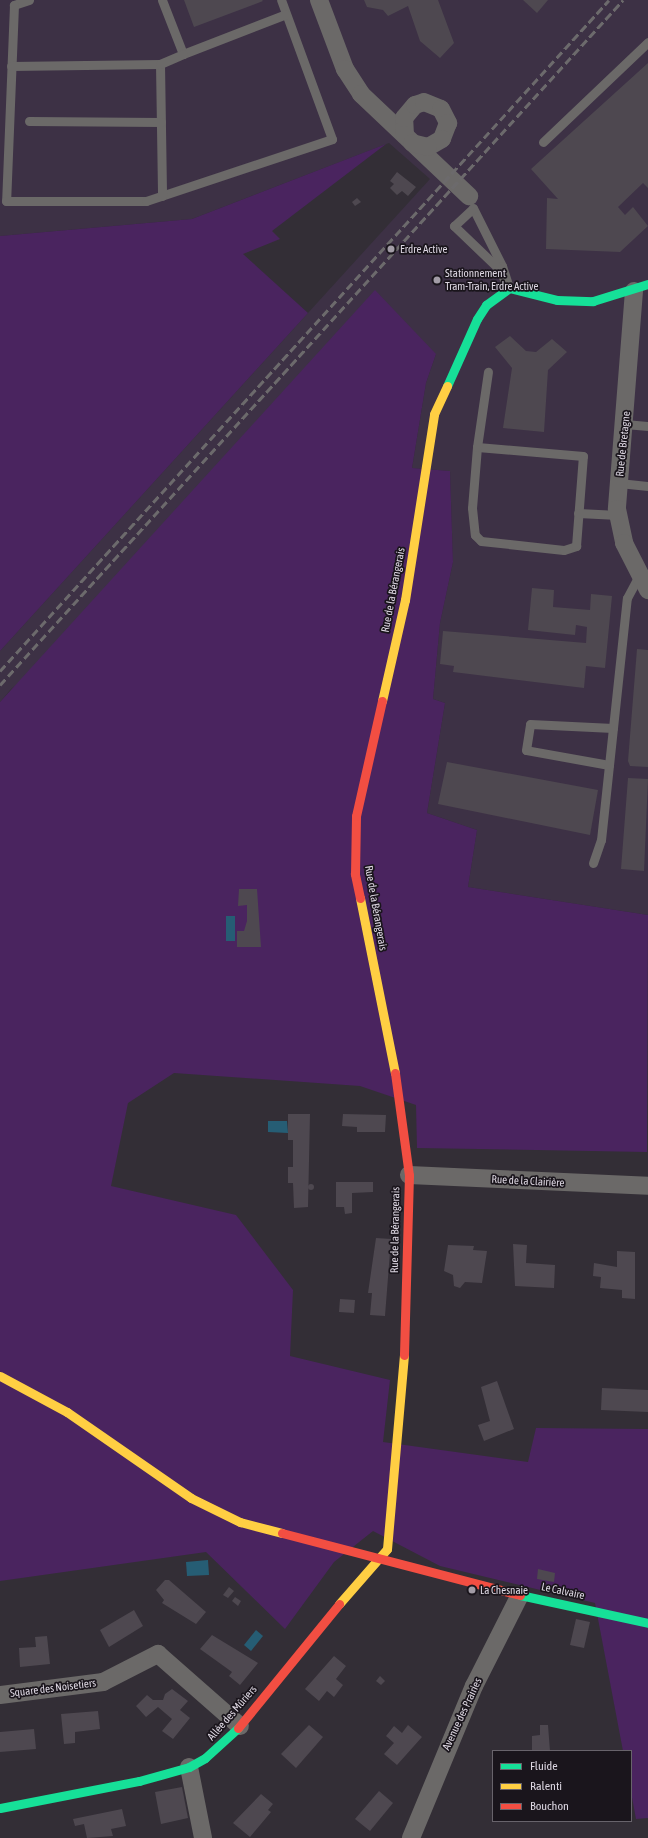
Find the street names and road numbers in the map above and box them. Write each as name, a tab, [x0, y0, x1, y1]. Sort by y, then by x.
street label: Rue de Bretagne	[613, 411, 633, 477]
street label: Rue de la Bérangerais	[378, 546, 408, 634]
street label: Rue de la Bérangerais	[362, 864, 390, 952]
street label: Rue de la Clairière	[491, 1172, 565, 1190]
street label: Rue de la Bérangerais	[388, 1187, 402, 1273]
street label: Le Calvaire	[540, 1580, 586, 1602]
street label: Square des Noisetiers	[9, 1676, 97, 1700]
street label: Avenue des Prairies	[439, 1676, 485, 1752]
street label: Allée des Mûriers	[204, 1683, 260, 1743]

